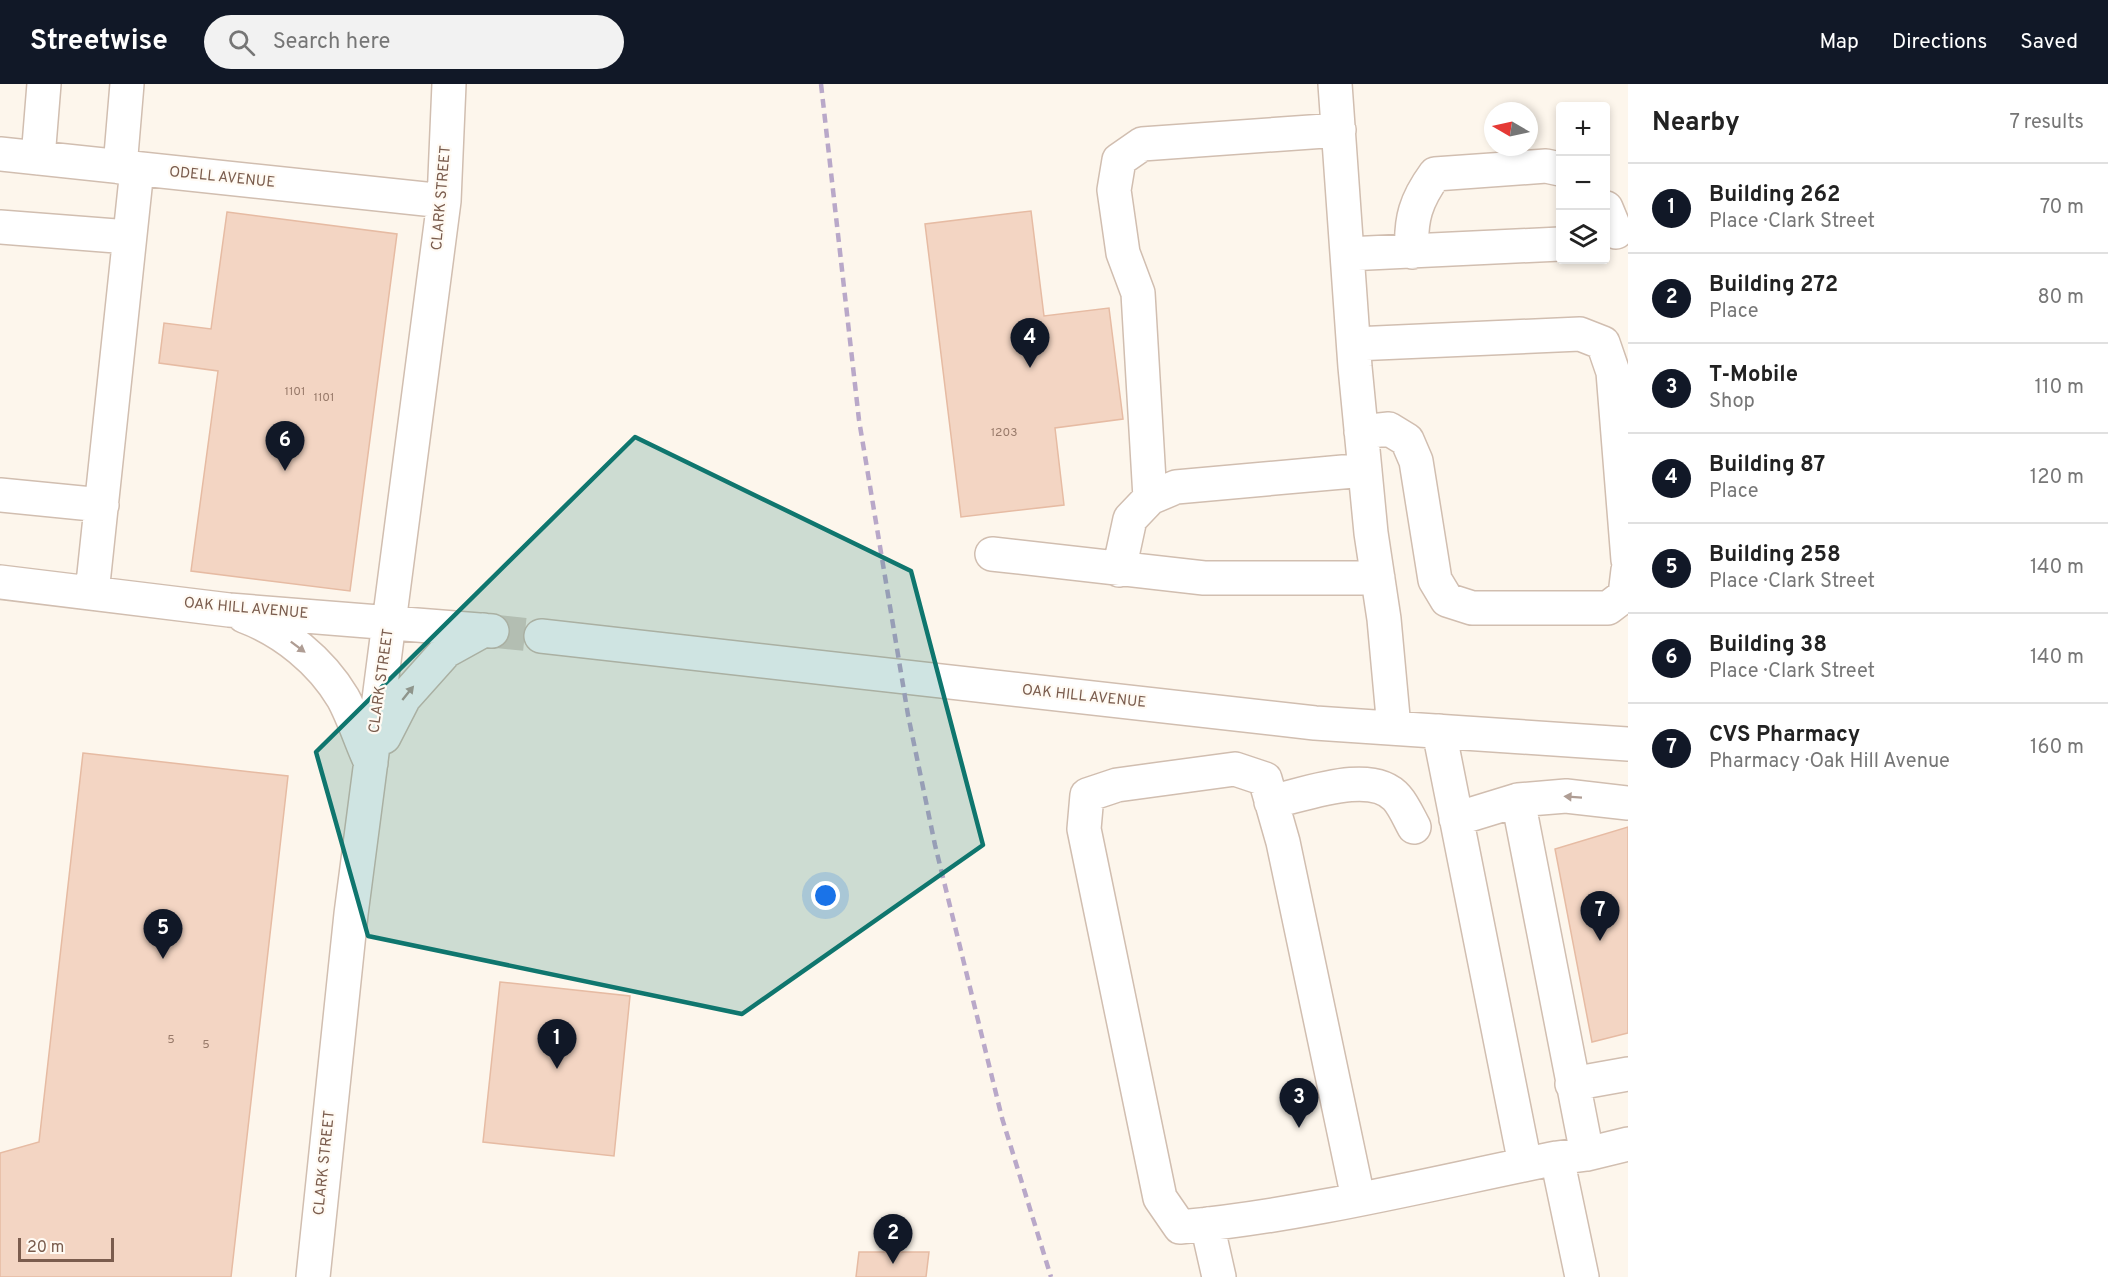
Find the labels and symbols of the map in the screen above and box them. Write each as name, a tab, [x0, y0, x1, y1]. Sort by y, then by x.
north arrow	[1484, 102, 1538, 156]
street label: CLARK STREET	[428, 145, 456, 251]
street label: ODELL AVENUE	[168, 163, 276, 193]
pin: 4	[1010, 318, 1050, 368]
house number: 1101	[284, 384, 306, 400]
house number: 1101	[313, 390, 335, 406]
pin: 6	[266, 422, 304, 471]
house number: 1203	[991, 425, 1017, 441]
street label: OAK HILL AVENUE	[183, 594, 309, 624]
street label: CLARK STREET	[365, 627, 399, 735]
one-way arrow	[290, 641, 305, 653]
street label: OAK HILL AVENUE	[1021, 681, 1147, 713]
one-way arrow	[402, 685, 415, 701]
one-way arrow	[1564, 792, 1583, 802]
your location	[811, 881, 840, 910]
pin: 7	[1580, 892, 1620, 941]
pin: 5	[144, 910, 182, 959]
pin: 1	[538, 1020, 576, 1069]
house number: 5	[167, 1032, 175, 1048]
house number: 5	[202, 1037, 210, 1053]
pin: 3	[1280, 1078, 1318, 1128]
street label: CLARK STREET	[310, 1110, 340, 1216]
pin: 2	[874, 1214, 912, 1264]
scale bar	[18, 1235, 114, 1262]

